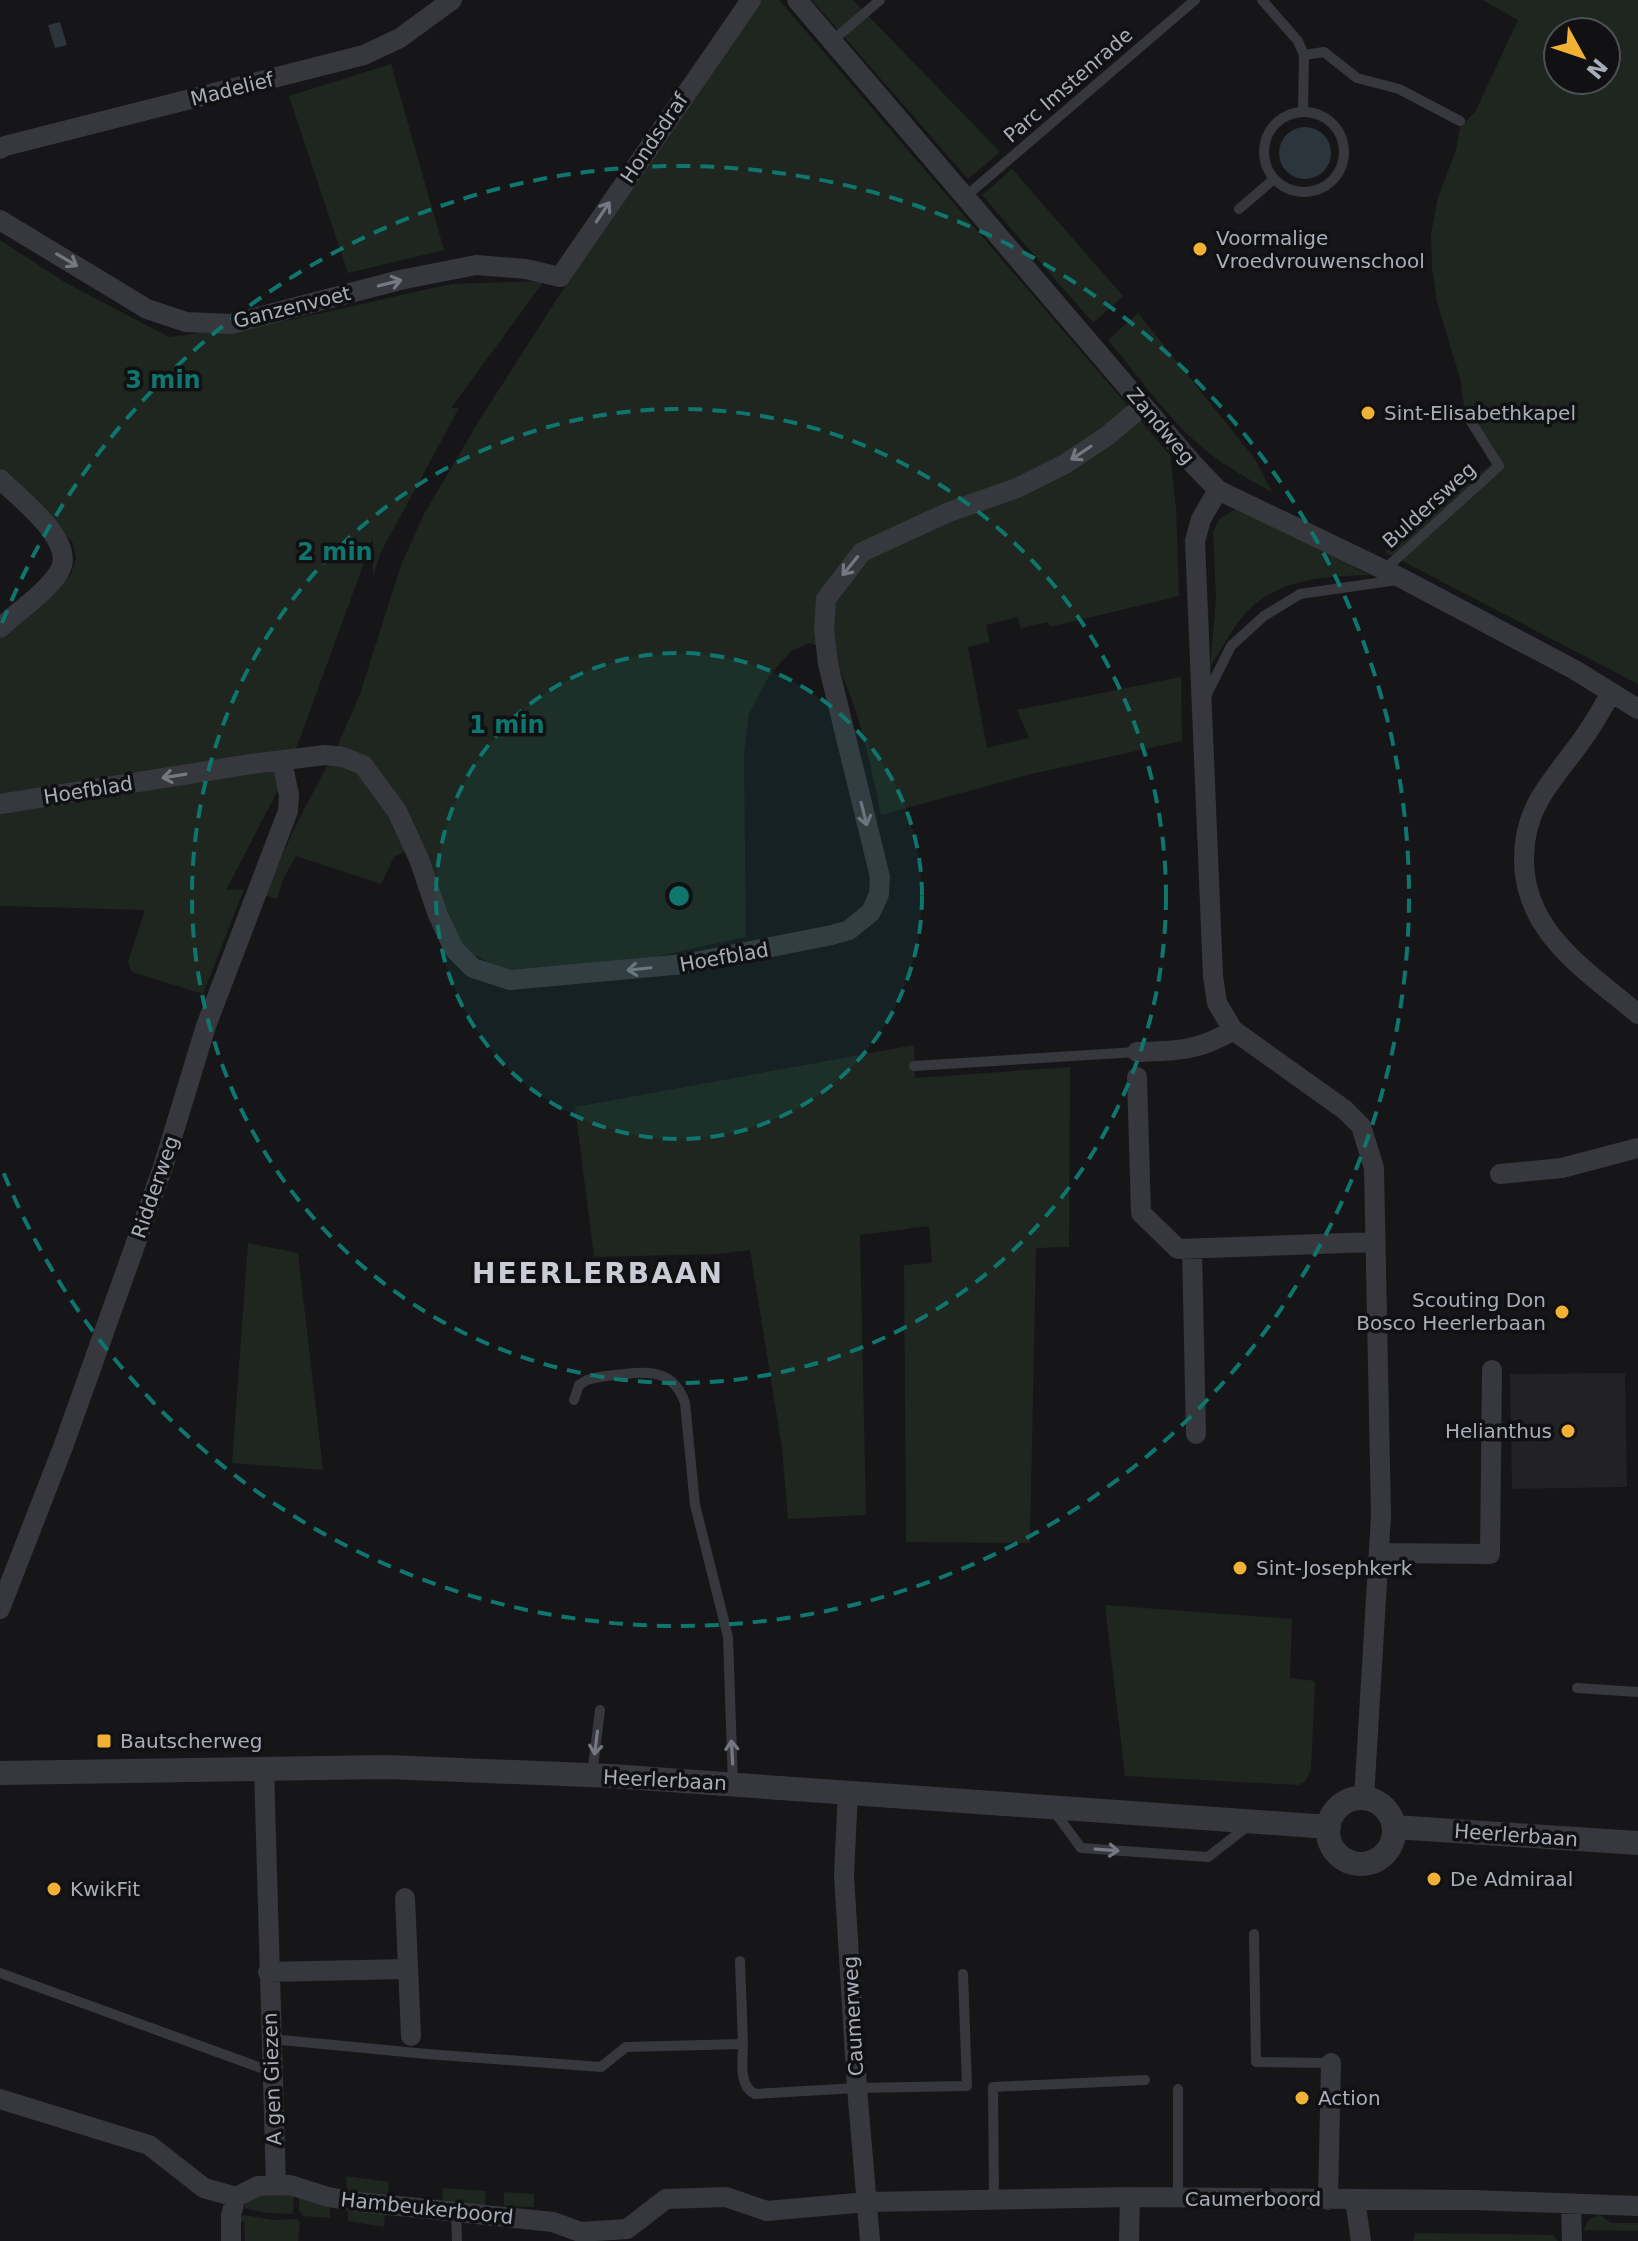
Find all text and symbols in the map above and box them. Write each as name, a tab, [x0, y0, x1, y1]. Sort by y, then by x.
north arrow	[1542, 16, 1622, 96]
street label: Parc Imstenrade	[999, 23, 1137, 147]
text: N	[1581, 53, 1612, 84]
street label: Madelief	[188, 67, 277, 111]
street label: Hondsdraf	[615, 88, 693, 188]
one-way arrow	[595, 202, 612, 224]
place label: Voormalige Vroedvrouwenschool	[1216, 226, 1425, 273]
marker: Voormalige Vroedvrouwenschool	[1191, 240, 1209, 258]
one-way arrow	[55, 252, 78, 268]
one-way arrow	[376, 274, 402, 289]
street label: Ganzenvoet	[231, 281, 353, 333]
text: 3 min	[125, 366, 201, 394]
street label: Zandweg	[1122, 383, 1200, 469]
place label: Sint-Elisabethkapel	[1384, 401, 1576, 425]
marker: Sint-Elisabethkapel	[1359, 404, 1377, 422]
one-way arrow	[1071, 445, 1093, 461]
street label: Buldersweg	[1378, 457, 1480, 553]
text: 2 min	[297, 538, 373, 566]
one-way arrow	[841, 555, 859, 576]
text: 1 min	[469, 711, 545, 739]
one-way arrow	[162, 770, 187, 785]
street label: Hoefblad	[42, 771, 134, 809]
one-way arrow	[858, 800, 873, 826]
centre of rings	[665, 882, 693, 910]
street label: Hoefblad	[678, 937, 770, 977]
one-way arrow	[626, 961, 653, 976]
street label: Ridderweg	[126, 1133, 184, 1241]
district label: HEERLERBAAN	[472, 1257, 724, 1290]
place label: Scouting Don Bosco Heerlerbaan	[1356, 1288, 1546, 1335]
marker: Scouting Don Bosco Heerlerbaan	[1553, 1303, 1571, 1321]
place label: Helianthus	[1445, 1419, 1552, 1443]
marker: Helianthus	[1559, 1422, 1577, 1440]
place label: Sint-Josephkerk	[1256, 1556, 1413, 1580]
marker: Sint-Josephkerk	[1231, 1559, 1249, 1577]
place label: Bautscherweg	[120, 1729, 262, 1753]
one-way arrow	[589, 1729, 604, 1756]
marker: Bautscherweg	[95, 1732, 113, 1750]
one-way arrow	[724, 1739, 739, 1766]
street label: Heerlerbaan	[603, 1765, 727, 1795]
street label: Heerlerbaan	[1453, 1819, 1579, 1851]
one-way arrow	[1093, 1843, 1120, 1858]
place label: De Admiraal	[1450, 1867, 1573, 1891]
marker: De Admiraal	[1425, 1870, 1443, 1888]
place label: KwikFit	[70, 1877, 140, 1901]
marker: KwikFit	[45, 1880, 63, 1898]
street label: Caumerweg	[838, 1955, 868, 2077]
street label: A gen Giezen	[258, 2012, 286, 2146]
place label: Action	[1318, 2086, 1381, 2110]
marker: Action	[1293, 2089, 1311, 2107]
street label: Hambeukerboord	[339, 2187, 515, 2229]
street label: Caumerboord	[1185, 2187, 1321, 2211]

